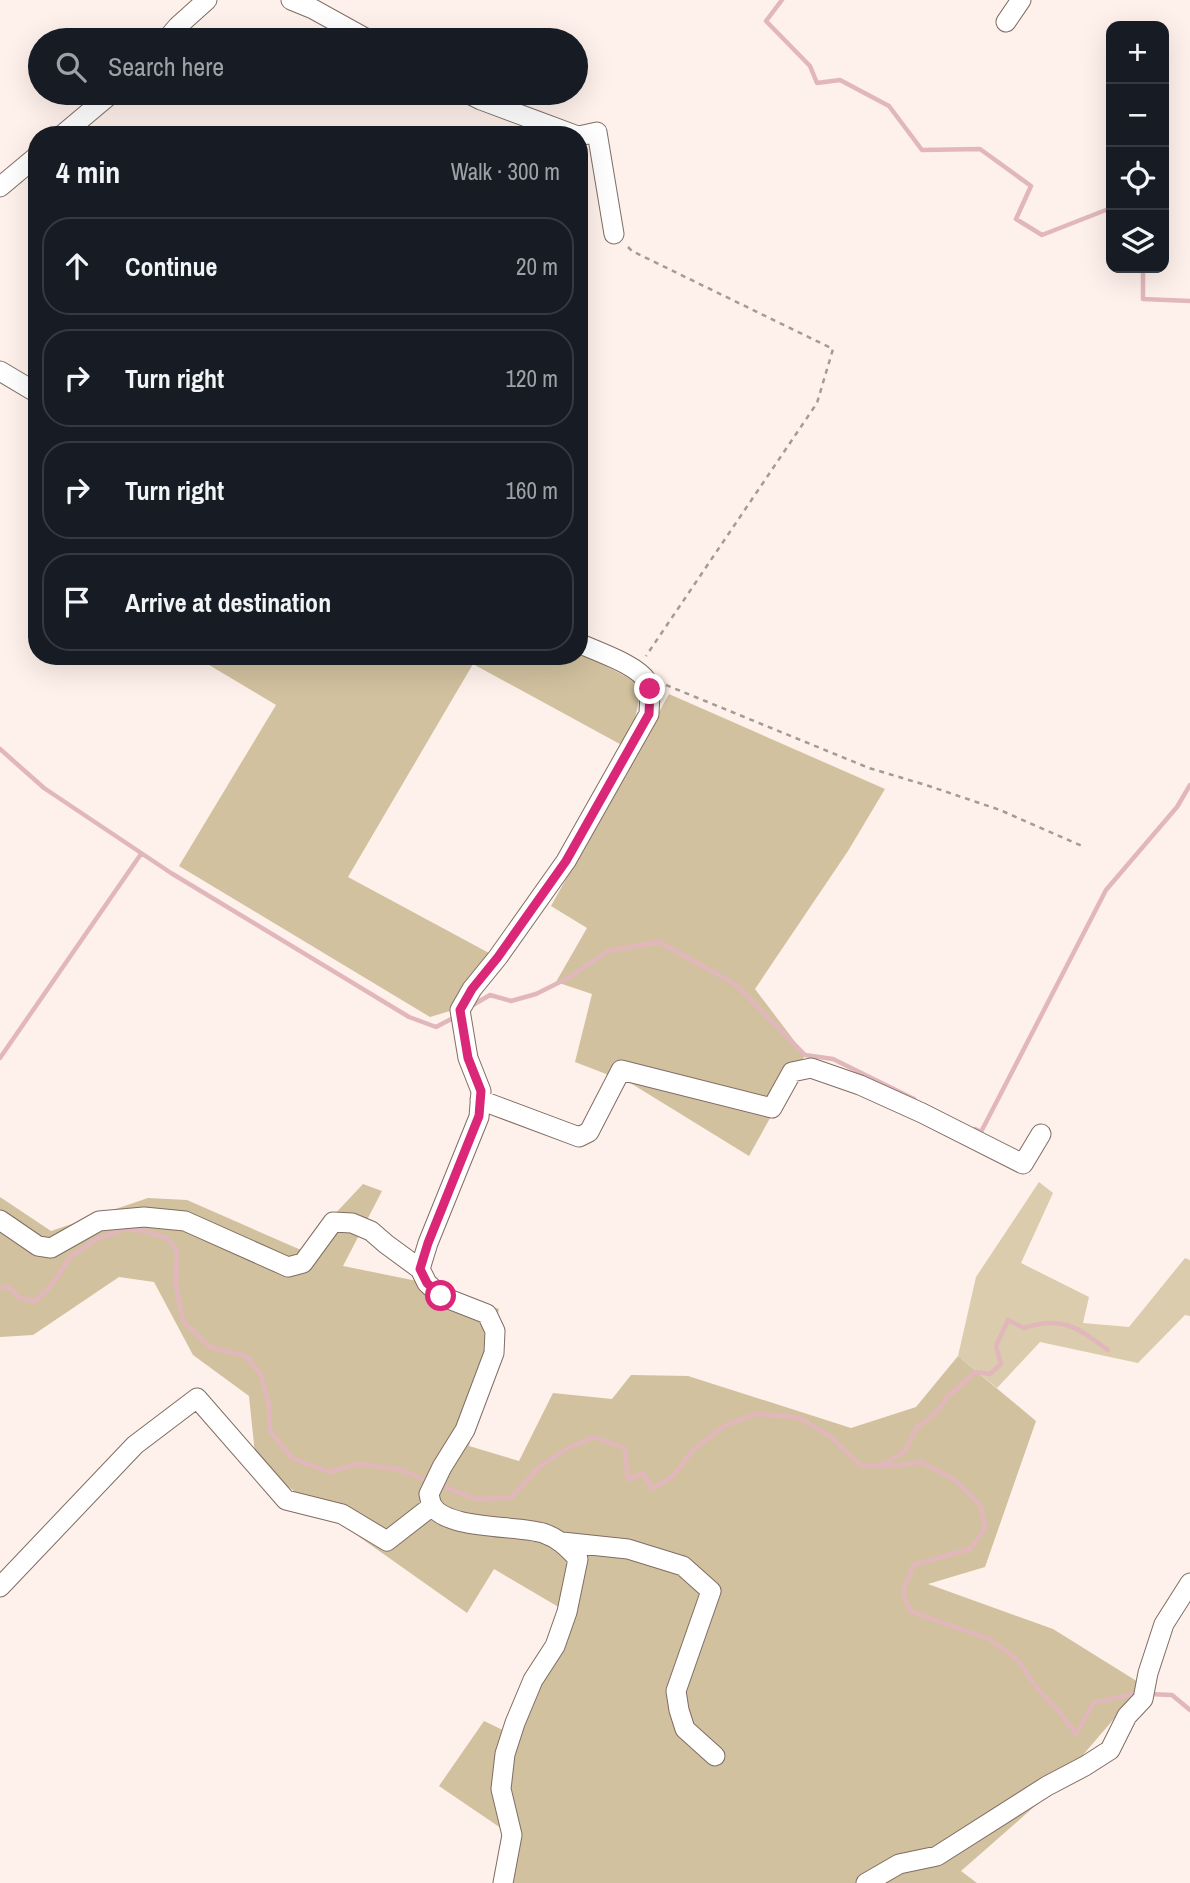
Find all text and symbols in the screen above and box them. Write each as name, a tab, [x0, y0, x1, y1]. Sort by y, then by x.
map controls	[1106, 21, 1169, 273]
button: +	[1106, 21, 1169, 84]
search box	[28, 28, 588, 105]
icon: search	[52, 48, 90, 86]
text: Search here	[108, 49, 224, 84]
button: −	[1106, 84, 1169, 147]
button: locate	[1106, 147, 1169, 210]
text: 4 min	[56, 152, 120, 192]
text: Walk · 300 m	[451, 156, 560, 187]
button: layers	[1106, 210, 1169, 273]
icon: ahead	[58, 247, 96, 285]
text: Continue	[125, 249, 217, 284]
text: 20 m	[516, 251, 558, 282]
icon: right	[58, 359, 96, 397]
text: Turn right	[125, 361, 224, 396]
text: 120 m	[506, 363, 558, 394]
icon: right	[58, 471, 96, 509]
text: Turn right	[125, 473, 224, 508]
text: 160 m	[506, 475, 558, 506]
icon: arrive	[58, 583, 96, 621]
text: Arrive at destination	[125, 585, 331, 620]
route end	[634, 673, 665, 704]
route start	[425, 1280, 456, 1311]

